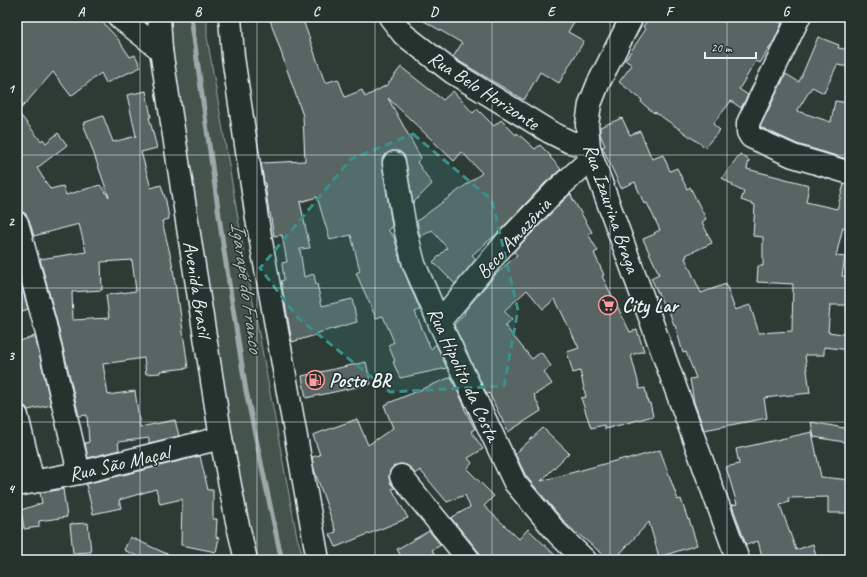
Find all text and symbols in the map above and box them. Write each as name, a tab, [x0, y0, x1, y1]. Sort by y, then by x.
text: A	[78, 4, 86, 20]
text: B	[195, 4, 203, 20]
text: C	[313, 4, 321, 20]
text: D	[430, 4, 439, 20]
text: E	[548, 4, 557, 20]
text: F	[666, 4, 675, 20]
text: G	[783, 4, 791, 20]
scale bar	[705, 34, 756, 60]
text: 20 m	[711, 40, 733, 56]
street label: Rua Belo Horizonte	[424, 45, 545, 136]
text: 1	[8, 81, 16, 97]
street label: Rua Izaurina Braga	[578, 140, 646, 278]
street label: Beco Amazônia	[470, 191, 558, 284]
text: 2	[8, 214, 15, 230]
water label: Igarapé do Franco	[225, 220, 269, 356]
street label: Avenida Brasil	[178, 239, 218, 342]
place label: City Lar	[622, 293, 680, 319]
supermarket icon: City Lar	[597, 294, 619, 316]
street label: Rua Hipolito da Costa	[422, 303, 506, 447]
text: 3	[8, 348, 15, 364]
place label: Posto BR	[329, 368, 393, 393]
fuel station icon: Posto BR	[304, 369, 326, 391]
street label: Rua São Maçal	[66, 439, 175, 487]
text: 4	[8, 481, 16, 497]

